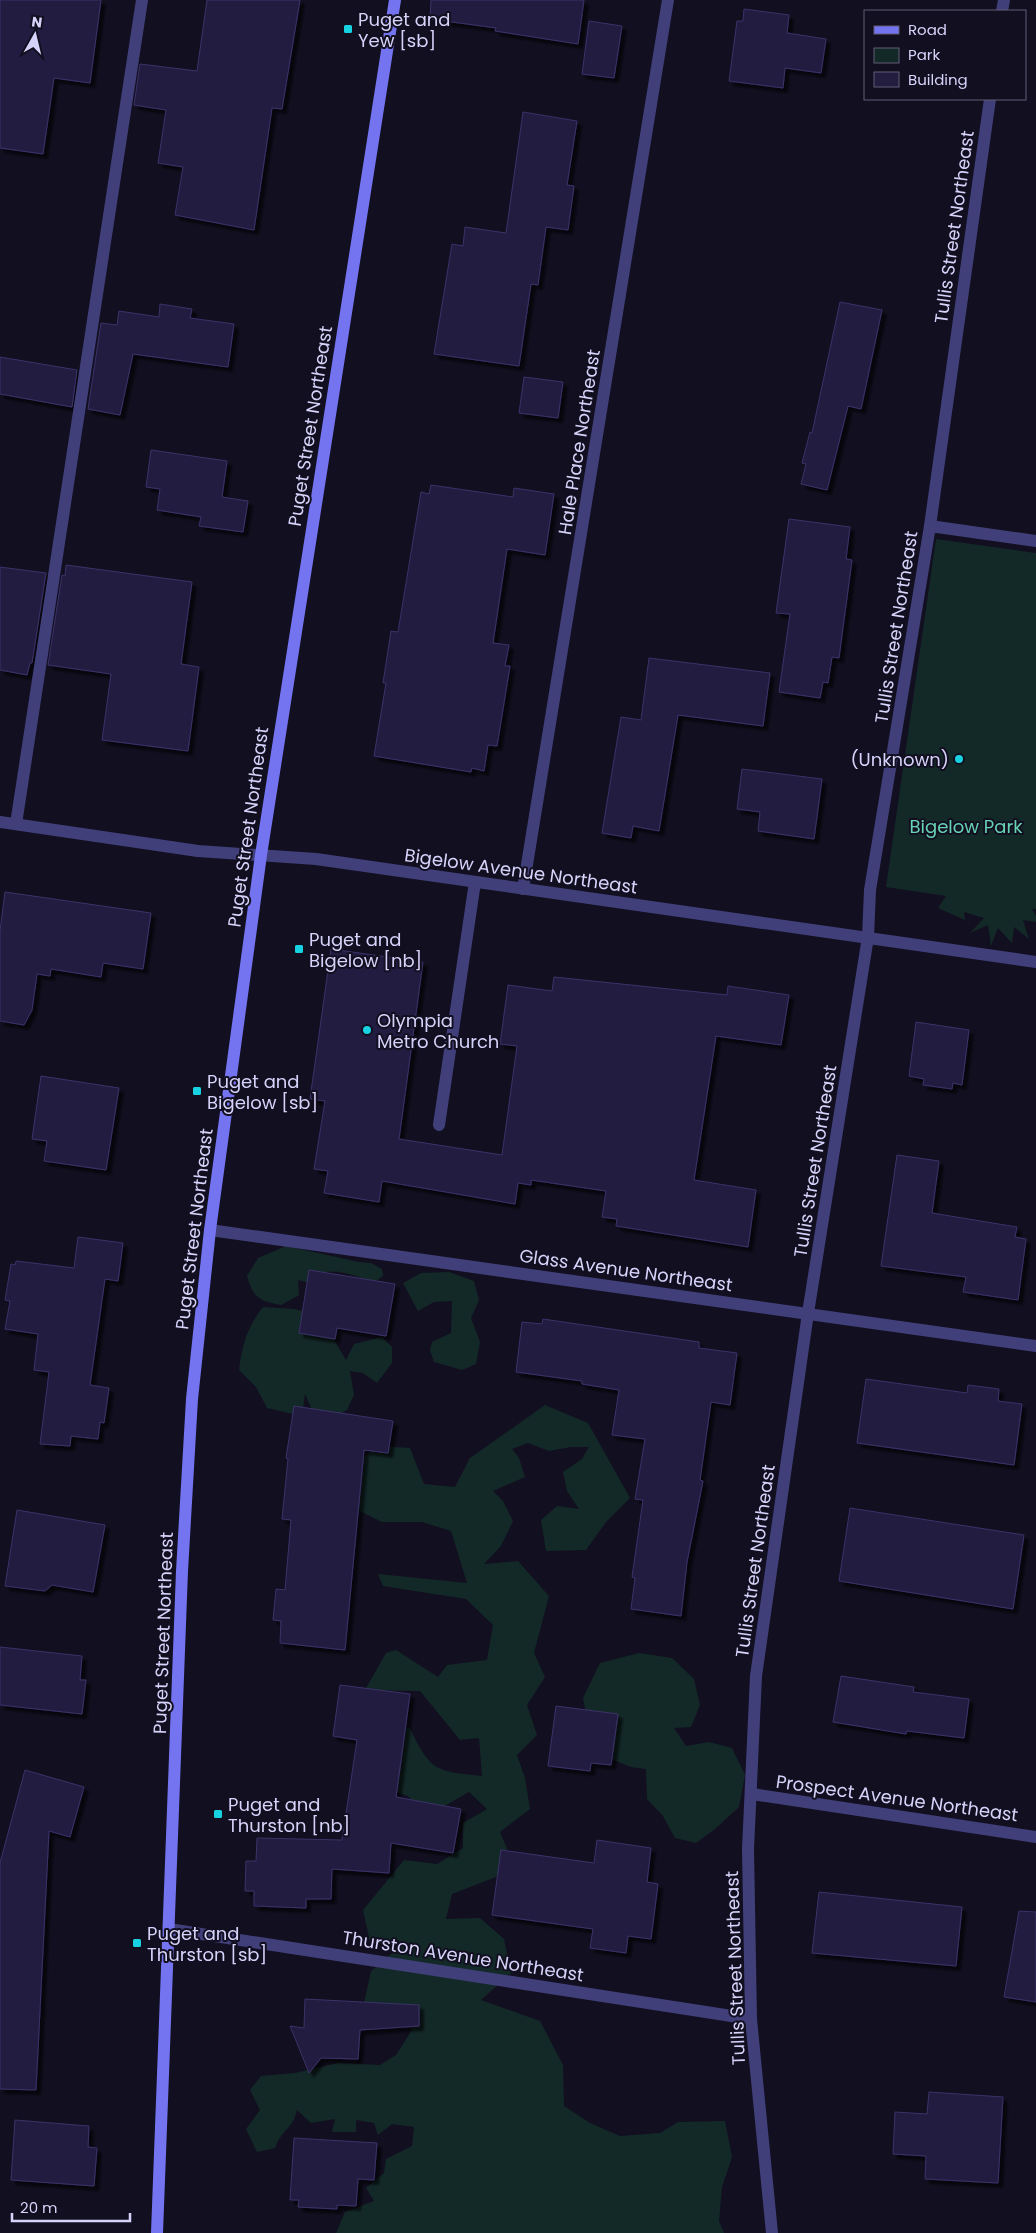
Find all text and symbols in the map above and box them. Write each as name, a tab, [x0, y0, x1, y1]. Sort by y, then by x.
place label: Puget and Yew [sb]	[358, 7, 450, 53]
north arrow	[10, 10, 60, 60]
legend	[864, 10, 1026, 100]
text: N	[30, 11, 43, 33]
text: Road	[908, 19, 947, 40]
marker: Puget and Yew [sb]	[342, 23, 354, 35]
text: Park	[908, 44, 940, 65]
text: Building	[908, 69, 968, 90]
street label: Tullis Street Northeast	[928, 129, 980, 325]
street label: Puget Street Northeast	[282, 324, 338, 528]
street label: Hale Place Northeast	[552, 348, 606, 536]
street label: Tullis Street Northeast	[868, 529, 924, 725]
street label: Puget Street Northeast	[222, 725, 274, 929]
place label: (Unknown)	[850, 747, 949, 772]
marker: (Unknown)	[953, 753, 965, 765]
park label: Bigelow Park	[910, 814, 1023, 839]
street label: Bigelow Avenue Northeast	[403, 842, 639, 900]
place label: Puget and Bigelow [nb]	[309, 927, 422, 973]
marker: Puget and Bigelow [nb]	[293, 943, 305, 955]
place label: Olympia Metro Church	[377, 1008, 499, 1054]
marker: Olympia Metro Church	[361, 1024, 373, 1036]
street label: Tullis Street Northeast	[787, 1063, 843, 1259]
place label: Puget and Bigelow [sb]	[207, 1069, 318, 1115]
marker: Puget and Bigelow [sb]	[191, 1085, 203, 1097]
street label: Puget Street Northeast	[169, 1127, 219, 1331]
street label: Glass Avenue Northeast	[518, 1243, 734, 1297]
street label: Tullis Street Northeast	[729, 1463, 781, 1659]
street label: Puget Street Northeast	[147, 1531, 179, 1735]
street label: Prospect Avenue Northeast	[774, 1769, 1020, 1827]
place label: Puget and Thurston [nb]	[228, 1792, 350, 1838]
marker: Puget and Thurston [nb]	[212, 1808, 224, 1820]
street label: Tullis Street Northeast	[719, 1870, 751, 2066]
place label: Puget and Thurston [sb]	[147, 1921, 267, 1967]
street label: Thurston Avenue Northeast	[341, 1925, 585, 1987]
marker: Puget and Thurston [sb]	[131, 1937, 143, 1949]
scale bar	[12, 2190, 130, 2222]
text: 20 m	[20, 2197, 58, 2218]

